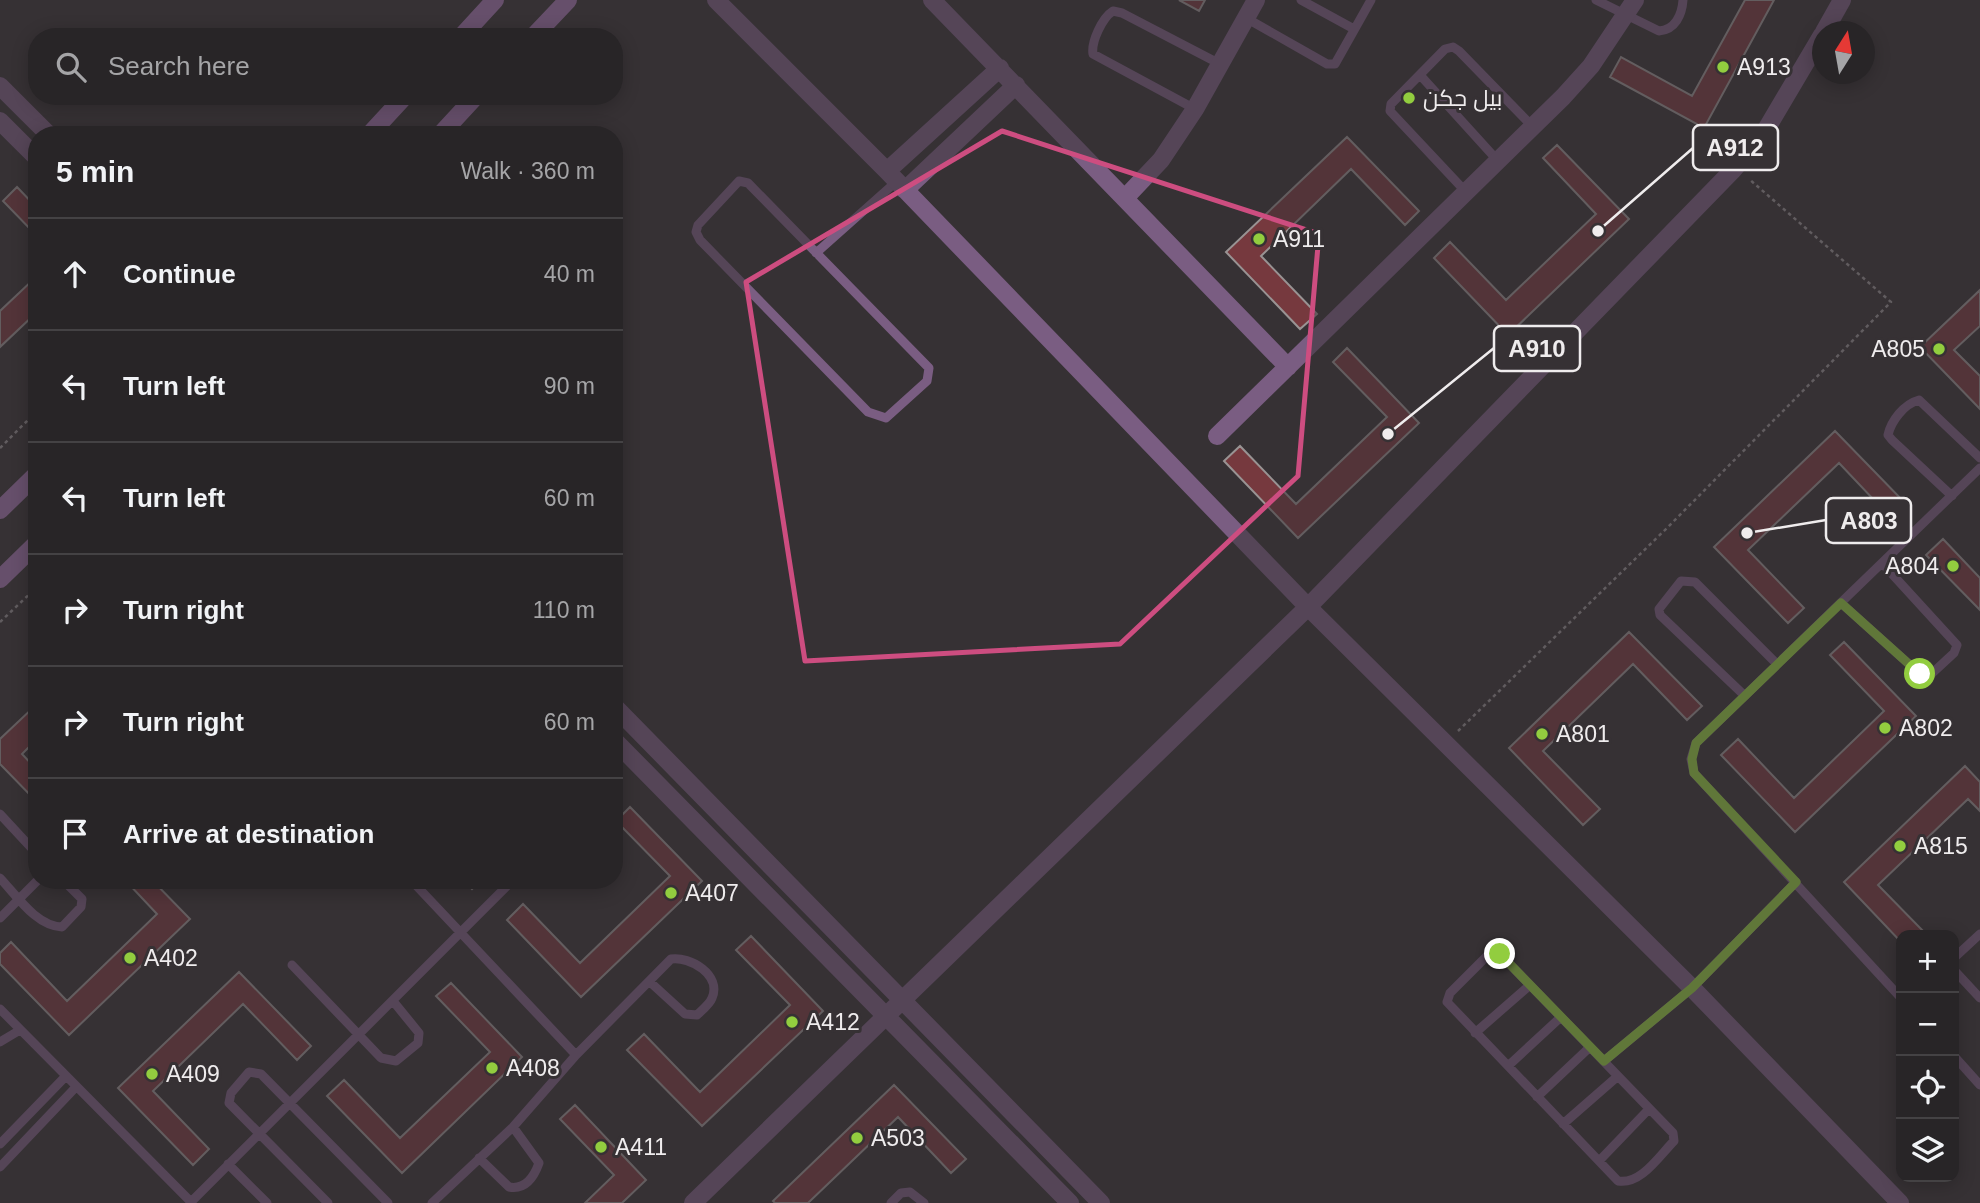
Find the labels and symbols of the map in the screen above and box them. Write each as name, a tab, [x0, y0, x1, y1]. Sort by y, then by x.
north arrow	[1812, 21, 1875, 84]
place label: A913	[1737, 54, 1791, 80]
marker: A913	[1715, 59, 1731, 75]
place label: بيل جكن	[1423, 85, 1502, 112]
marker: بيل جكن	[1401, 90, 1417, 106]
callout: A912	[1693, 125, 1778, 170]
text: A912	[1706, 134, 1764, 161]
place label: A911	[1273, 226, 1325, 252]
marker: A911	[1251, 231, 1267, 247]
callout: A910	[1494, 326, 1580, 371]
text: A910	[1508, 335, 1566, 362]
place label: A805	[1871, 336, 1925, 362]
marker: A805	[1931, 341, 1947, 357]
callout: A803	[1826, 498, 1911, 543]
text: A803	[1840, 507, 1898, 534]
place label: A804	[1885, 553, 1939, 579]
marker: A804	[1945, 558, 1961, 574]
route start	[1904, 658, 1935, 689]
place label: A802	[1899, 715, 1953, 741]
marker: A802	[1877, 720, 1893, 736]
place label: A801	[1556, 721, 1610, 747]
marker: A801	[1534, 726, 1550, 742]
place label: A815	[1914, 833, 1968, 859]
marker: A815	[1892, 838, 1908, 854]
place label: A407	[685, 880, 739, 906]
marker: A407	[663, 885, 679, 901]
route end	[1484, 938, 1515, 969]
place label: A402	[144, 945, 198, 971]
marker: A402	[122, 950, 138, 966]
place label: A412	[806, 1009, 860, 1035]
marker: A412	[784, 1014, 800, 1030]
place label: A408	[506, 1055, 560, 1081]
marker: A408	[484, 1060, 500, 1076]
place label: A409	[166, 1061, 220, 1087]
marker: A409	[144, 1066, 160, 1082]
place label: A503	[871, 1125, 925, 1151]
marker: A503	[849, 1130, 865, 1146]
place label: A411	[615, 1134, 667, 1160]
marker: A411	[593, 1139, 609, 1155]

